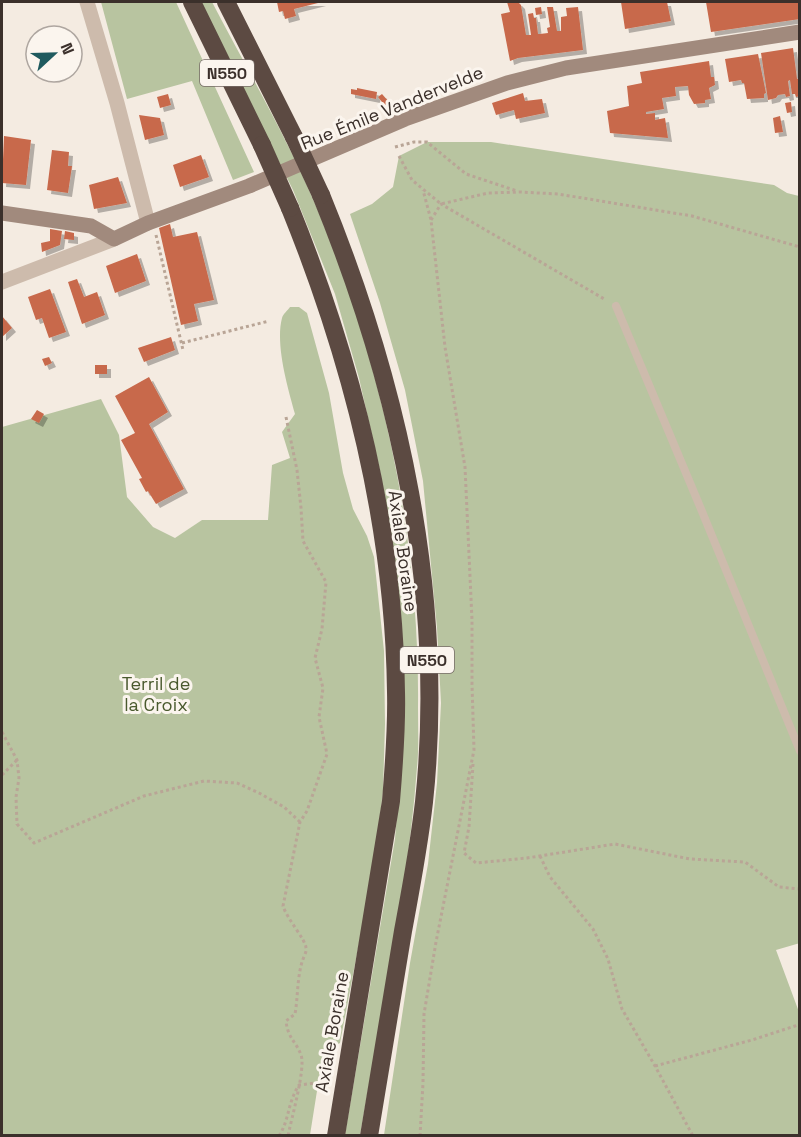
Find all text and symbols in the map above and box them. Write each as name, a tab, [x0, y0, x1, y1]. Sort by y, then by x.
north arrow	[24, 24, 84, 84]
text: N	[56, 40, 79, 57]
road number: N550	[200, 60, 254, 86]
street label: Rue Émile Vandervelde	[297, 60, 486, 155]
street label: Axiale Boraine	[384, 489, 423, 613]
road number: N550	[400, 647, 454, 673]
park label: Terril de la Croix	[122, 672, 190, 716]
street label: Axiale Boraine	[310, 970, 353, 1094]

